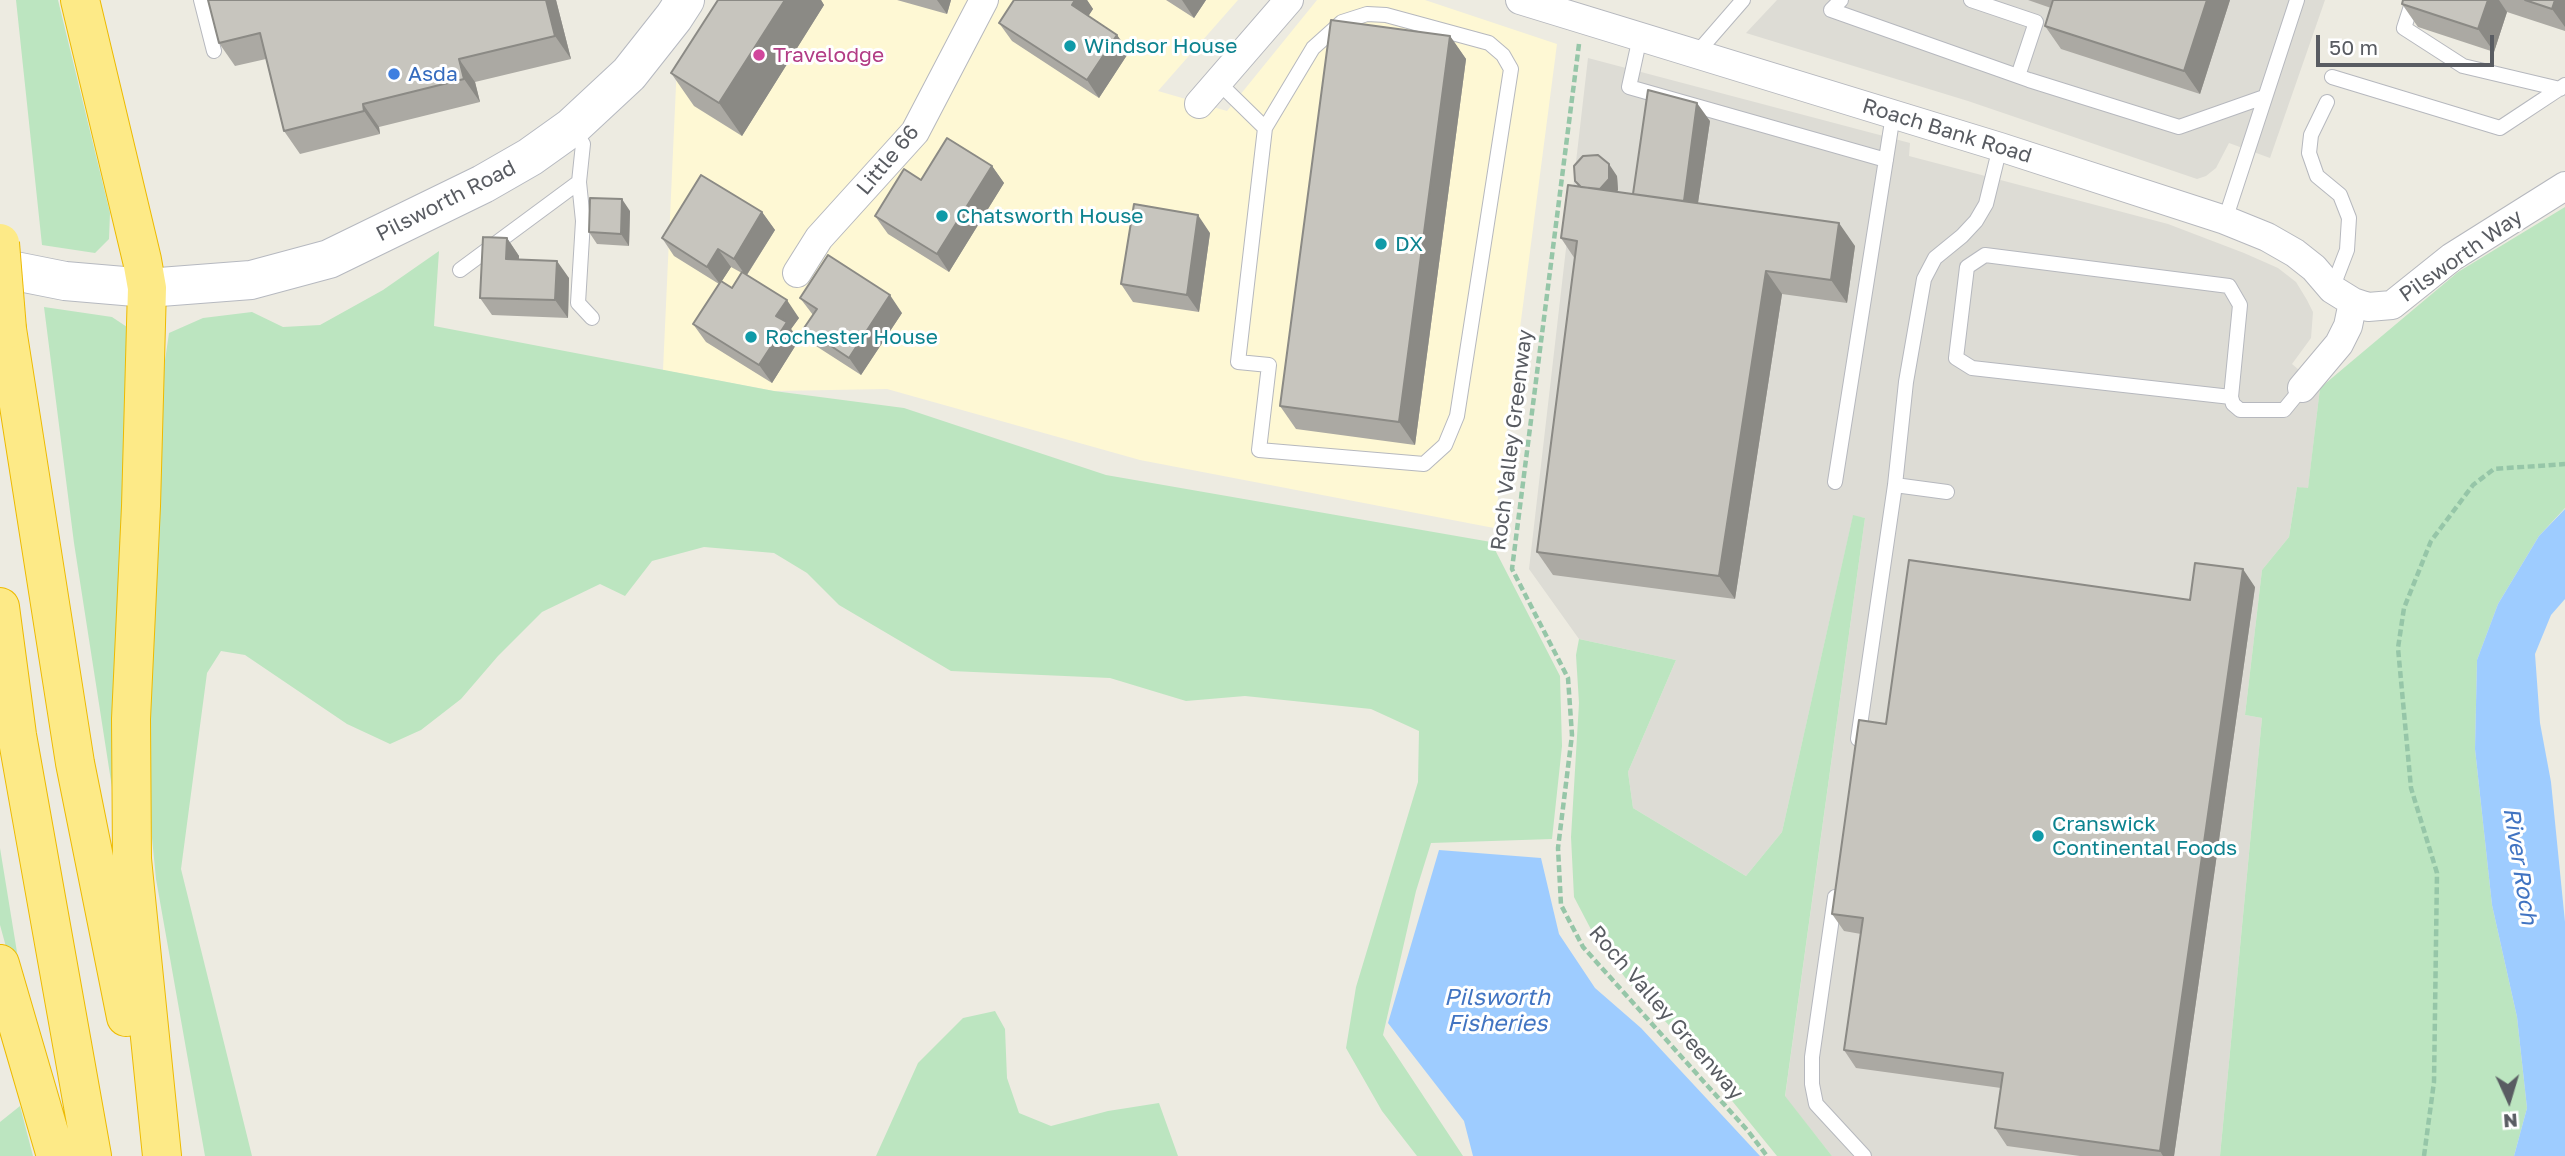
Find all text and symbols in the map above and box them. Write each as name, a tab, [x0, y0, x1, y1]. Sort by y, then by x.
scale bar	[2320, 21, 2498, 65]
place label: Windsor House	[1084, 33, 1237, 59]
text: 50 m	[2329, 34, 2378, 60]
marker: Windsor House	[1062, 38, 1078, 54]
place label: Travelodge	[773, 42, 884, 68]
marker: Travelodge	[751, 47, 767, 63]
place label: Asda	[408, 61, 458, 87]
marker: Asda	[386, 66, 402, 82]
street label: Roach Bank Road	[1859, 93, 2035, 169]
street label: Little 66	[851, 120, 925, 200]
street label: Pilsworth Road	[372, 155, 520, 247]
place label: Chatsworth House	[956, 203, 1144, 229]
street label: Pilsworth Way	[2395, 204, 2527, 308]
marker: Chatsworth House	[934, 208, 950, 224]
place label: DX	[1395, 231, 1423, 257]
marker: DX	[1373, 236, 1389, 252]
place label: Rochester House	[765, 324, 938, 350]
street label: Roch Valley Greenway	[1486, 328, 1538, 552]
marker: Rochester House	[743, 329, 759, 345]
water label: River Roch	[2497, 805, 2543, 927]
place label: Cranswick Continental Foods	[2052, 811, 2237, 861]
marker: Cranswick Continental Foods	[2030, 828, 2046, 844]
street label: Roch Valley Greenway	[1583, 921, 1749, 1105]
water label: Pilsworth Fisheries	[1444, 984, 1550, 1038]
north arrow	[2474, 1065, 2544, 1135]
text: N	[2502, 1109, 2519, 1133]

